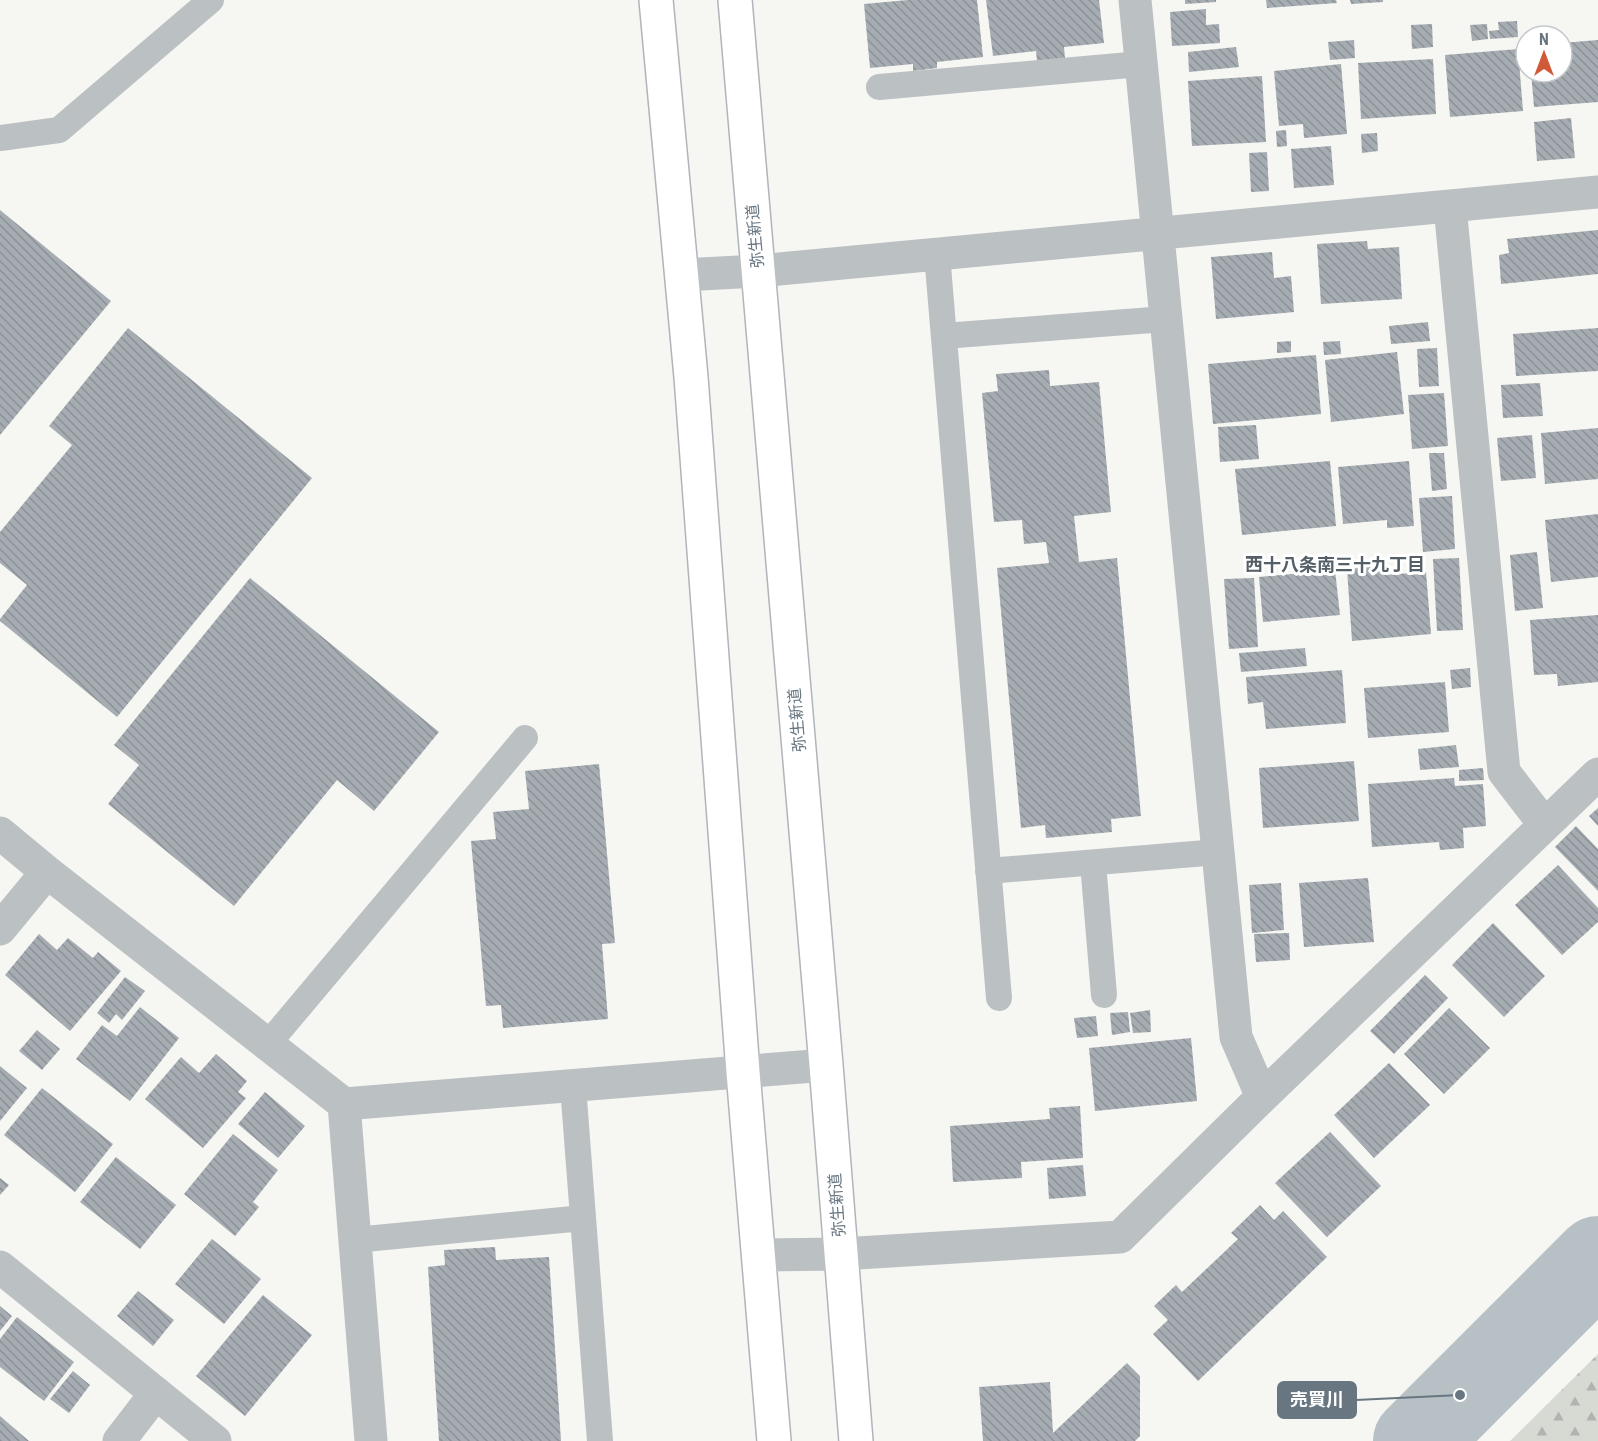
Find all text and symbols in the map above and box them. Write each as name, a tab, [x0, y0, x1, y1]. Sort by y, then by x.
north arrow	[1514, 24, 1574, 84]
text: N	[1539, 30, 1549, 49]
street label: 弥生新道	[743, 203, 767, 269]
district label: 西十八条南三十九丁目	[1245, 554, 1425, 575]
street label: 弥生新道	[785, 687, 809, 753]
street label: 弥生新道	[825, 1172, 849, 1238]
callout: 売買川	[1278, 1382, 1356, 1418]
text: 売買川	[1290, 1389, 1344, 1410]

